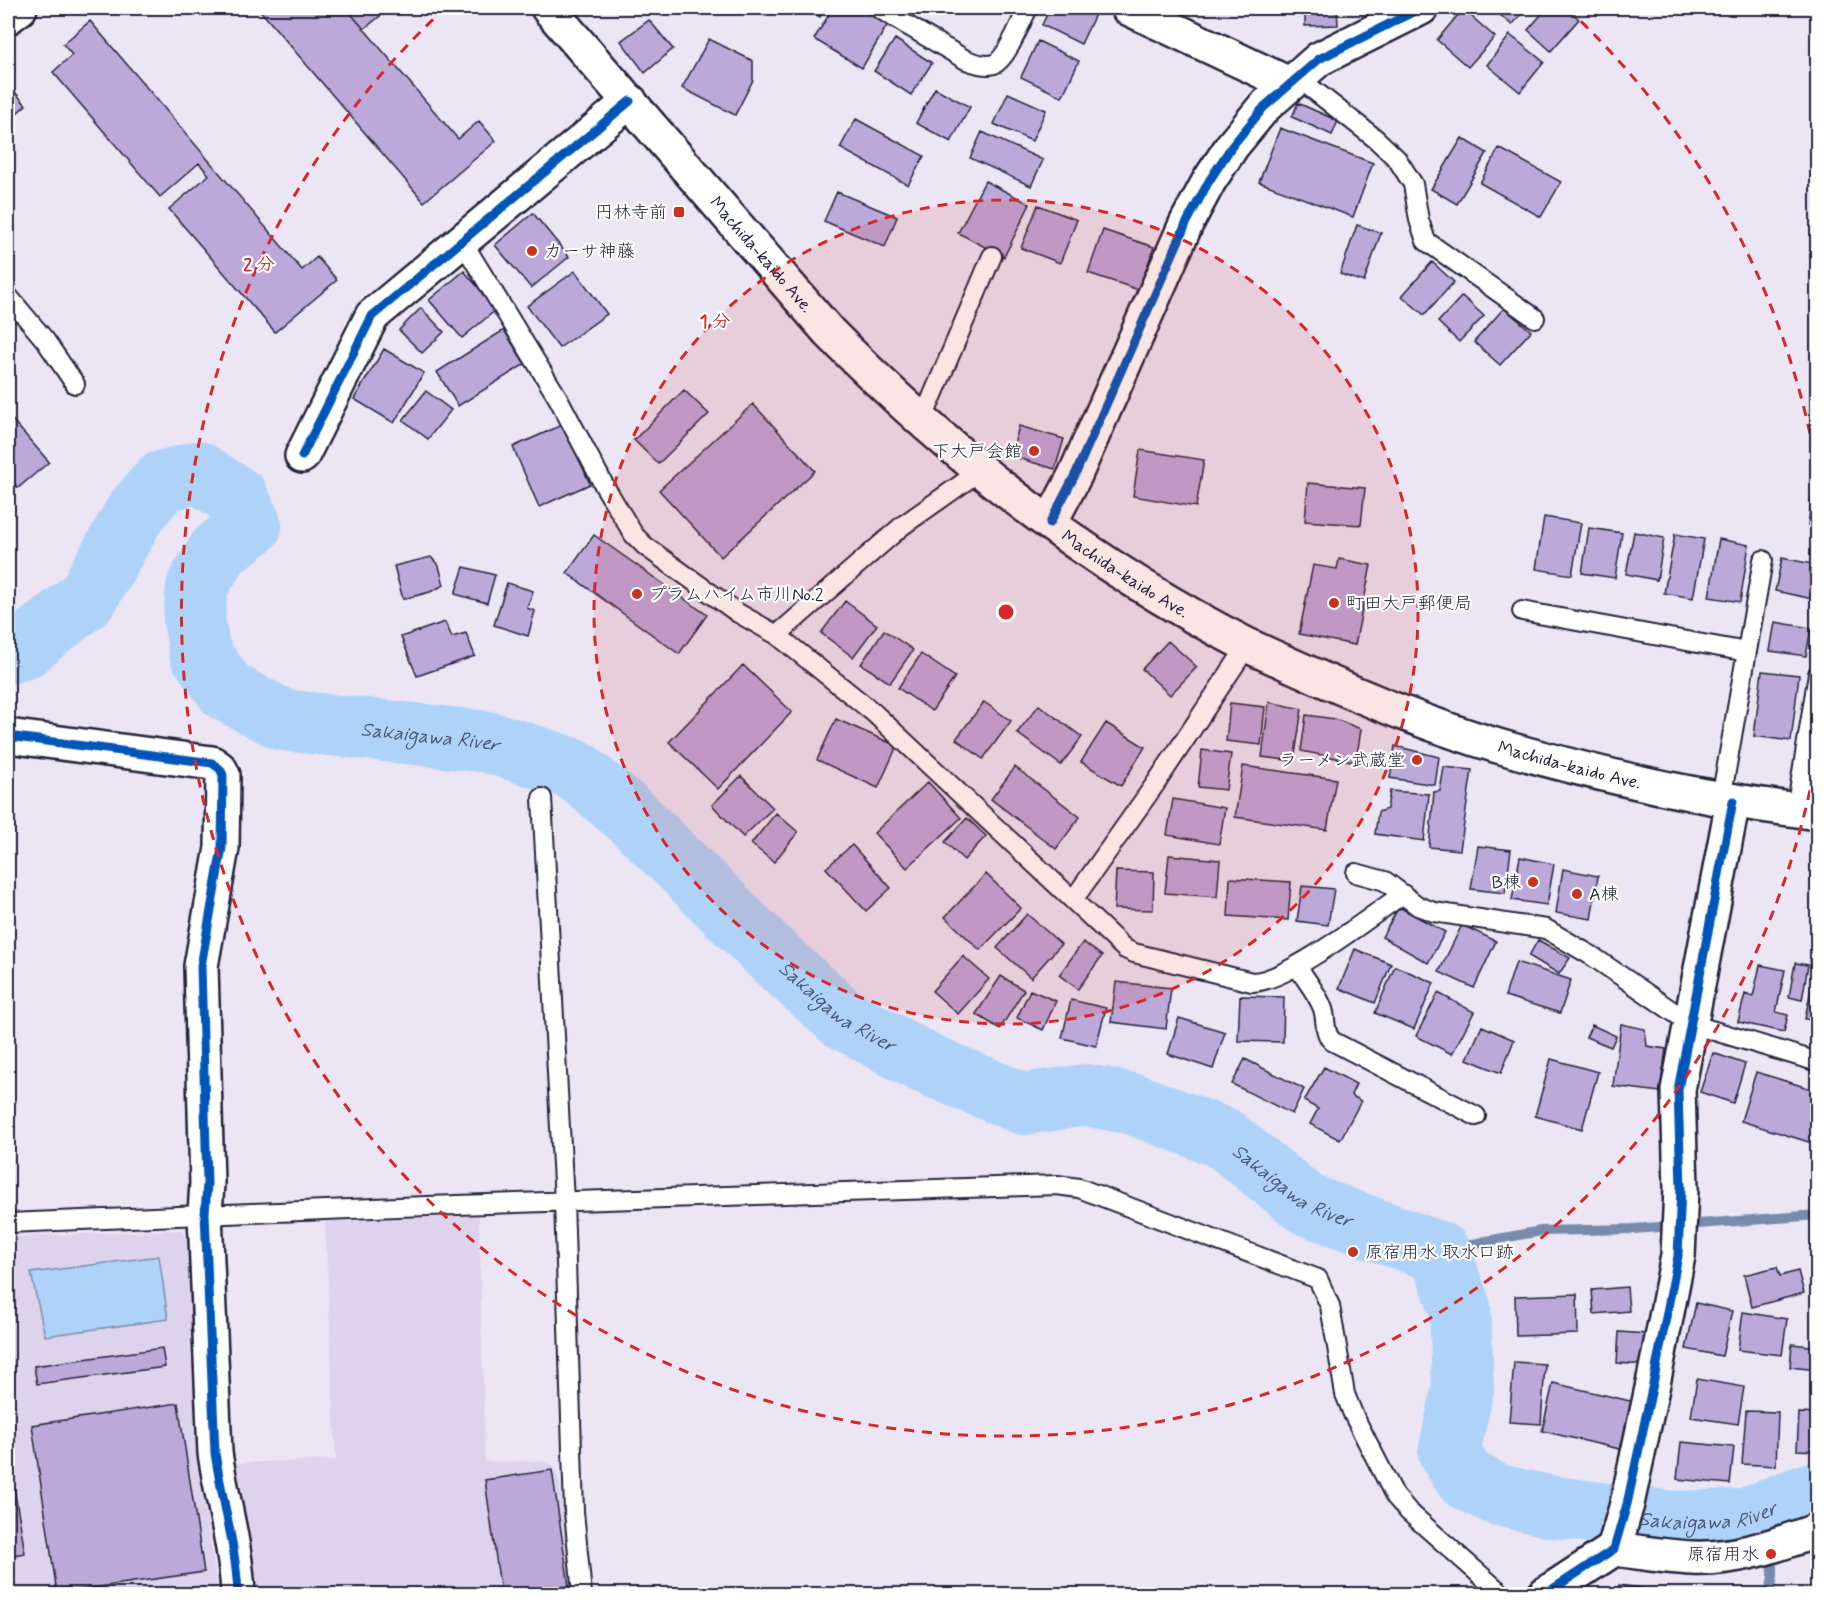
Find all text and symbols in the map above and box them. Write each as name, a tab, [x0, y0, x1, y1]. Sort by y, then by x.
street label: Machida-kaido Ave.	[704, 192, 818, 318]
place label: 円林寺前	[595, 201, 667, 225]
marker: 円林寺前	[672, 205, 686, 219]
place label: カーサ神藤	[544, 240, 635, 264]
marker: カーサ神藤	[525, 244, 539, 258]
text: 2 分	[243, 253, 275, 277]
text: 1 分	[700, 310, 730, 334]
place label: 下大戸会館	[932, 440, 1022, 464]
marker: 下大戸会館	[1027, 444, 1041, 458]
street label: Machida-kaido Ave.	[1056, 525, 1193, 624]
place label: プラムハイム市川No.2	[649, 583, 824, 607]
marker: プラムハイム市川No.2	[630, 587, 644, 601]
place label: 町田大戸郵便局	[1346, 592, 1472, 616]
marker: 町田大戸郵便局	[1327, 596, 1341, 610]
centre of rings	[996, 602, 1016, 622]
water label: Sakaigawa River	[359, 716, 505, 760]
street label: Machida-kaido Ave.	[1495, 736, 1643, 795]
place label: ラーメン武蔵堂	[1279, 749, 1405, 773]
marker: ラーメン武蔵堂	[1410, 753, 1424, 767]
place label: B棟	[1492, 871, 1521, 895]
marker: B棟	[1526, 875, 1540, 889]
place label: A棟	[1589, 883, 1619, 907]
marker: A棟	[1570, 887, 1584, 901]
water label: Sakaigawa River	[772, 956, 902, 1061]
water label: Sakaigawa River	[1226, 1138, 1358, 1236]
place label: 原宿用水 取水口跡	[1365, 1241, 1514, 1265]
marker: 原宿用水 取水口跡	[1346, 1245, 1360, 1259]
water label: Sakaigawa River	[1637, 1495, 1783, 1539]
place label: 原宿用水	[1687, 1543, 1759, 1567]
marker: 原宿用水	[1764, 1547, 1778, 1561]

